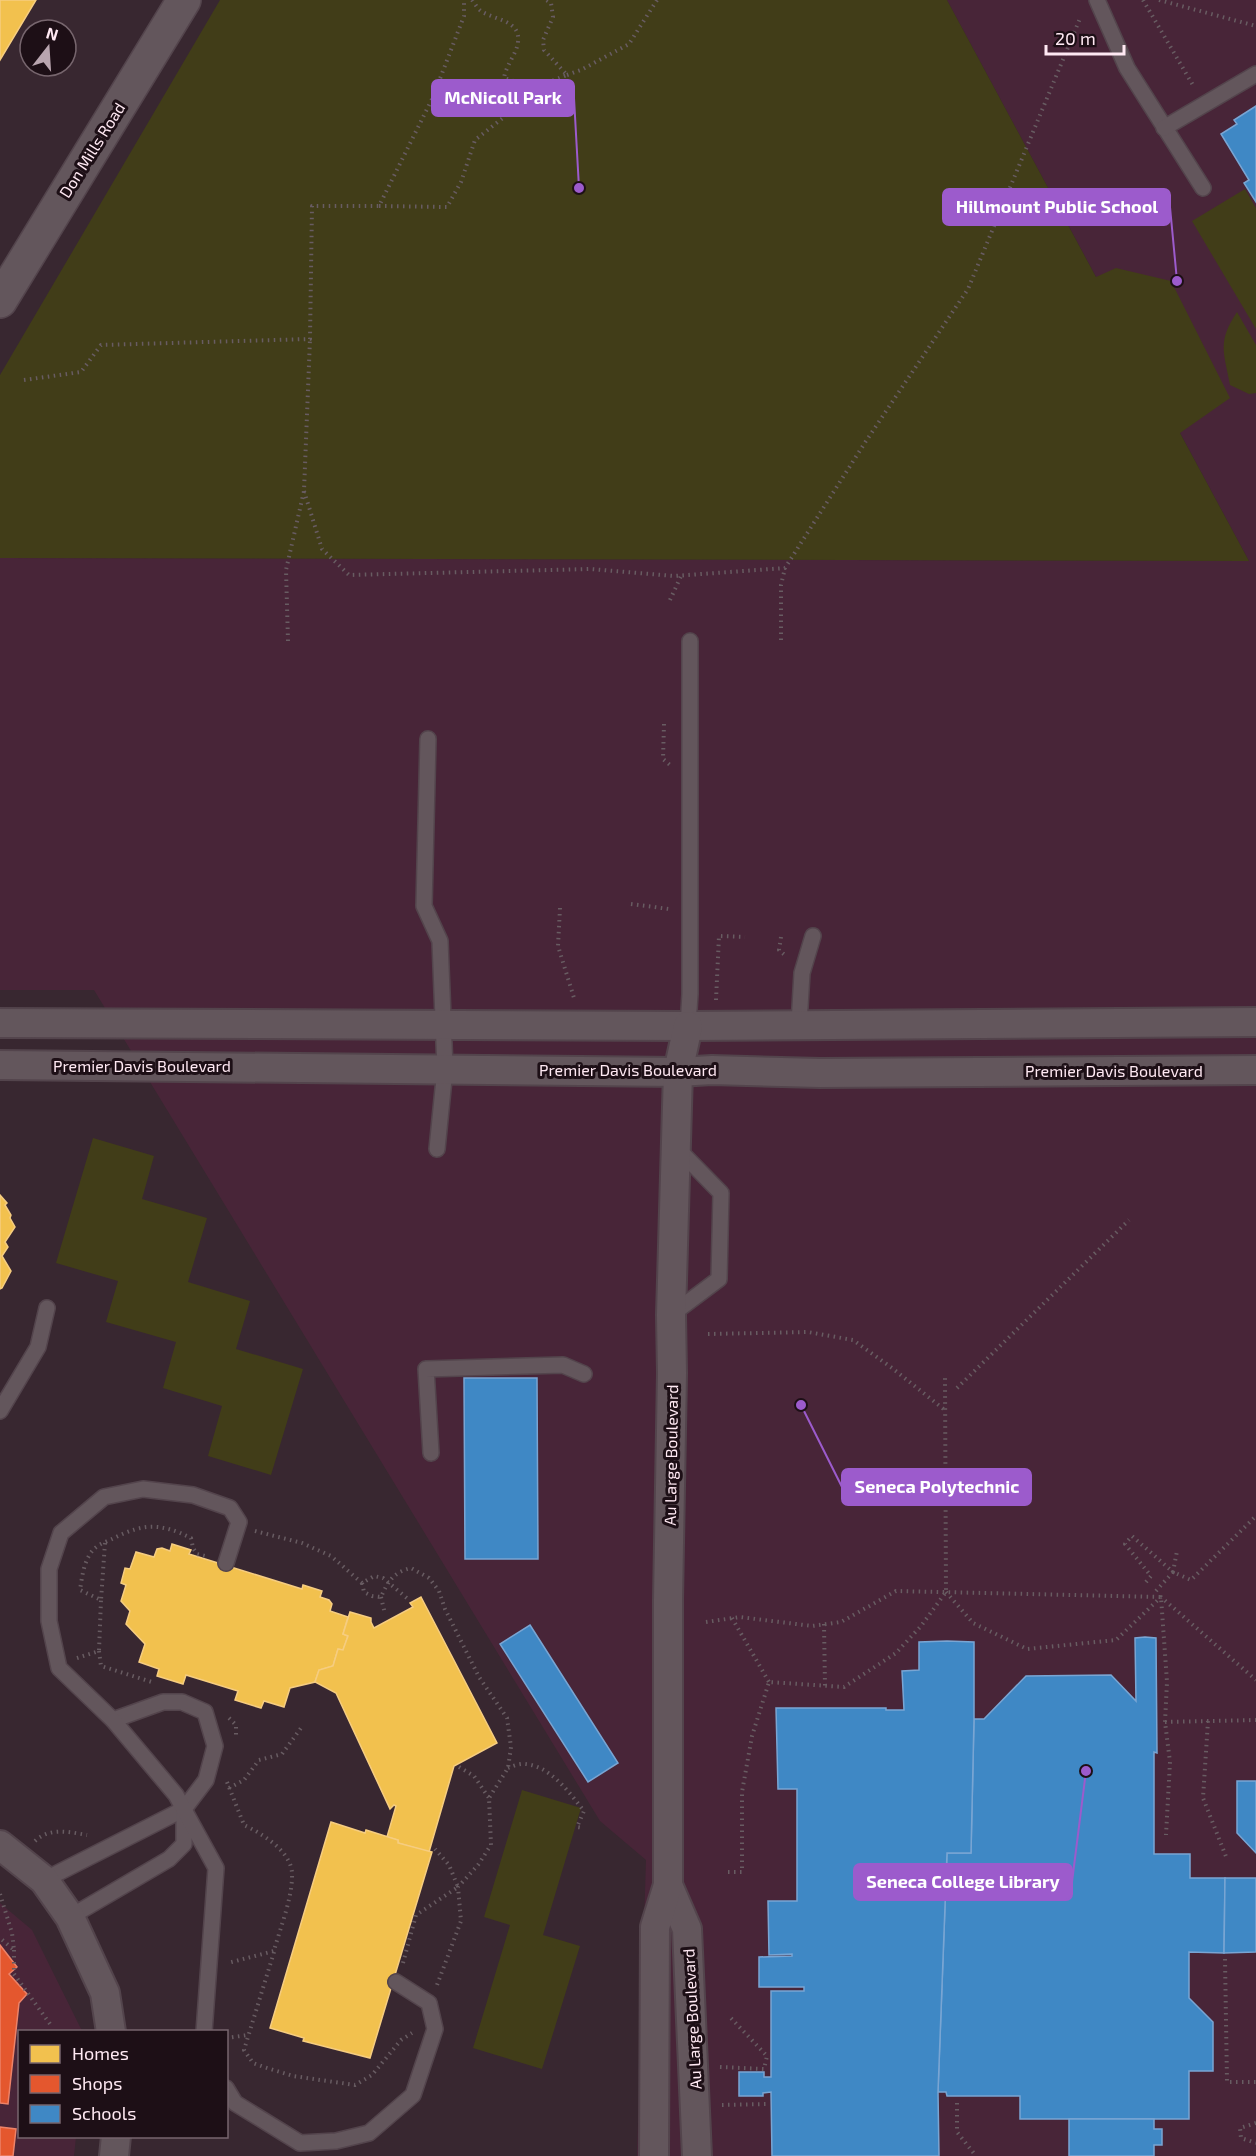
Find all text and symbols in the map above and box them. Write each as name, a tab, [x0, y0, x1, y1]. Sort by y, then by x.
north arrow	[18, 18, 78, 78]
scale bar	[1046, 18, 1124, 56]
text: N	[44, 22, 61, 44]
text: 20 m	[1055, 27, 1096, 49]
callout: McNicoll Park	[432, 80, 574, 116]
text: McNicoll Park	[444, 86, 562, 108]
street label: Don Mills Road	[55, 99, 128, 201]
callout: Hillmount Public School	[943, 189, 1170, 225]
text: Hillmount Public School	[956, 195, 1158, 217]
street label: Premier Davis Boulevard	[53, 1056, 231, 1075]
street label: Premier Davis Boulevard	[539, 1060, 717, 1079]
street label: Premier Davis Boulevard	[1025, 1061, 1203, 1080]
street label: Au Large Boulevard	[660, 1384, 681, 1526]
callout: Seneca Polytechnic	[842, 1469, 1031, 1505]
text: Seneca Polytechnic	[855, 1475, 1019, 1497]
callout: Seneca College Library	[854, 1864, 1072, 1900]
text: Seneca College Library	[866, 1870, 1061, 1892]
street label: Au Large Boulevard	[678, 1948, 705, 2090]
legend	[18, 2030, 228, 2138]
text: Homes	[72, 2042, 129, 2064]
text: Shops	[72, 2072, 122, 2094]
text: Schools	[72, 2102, 136, 2124]

